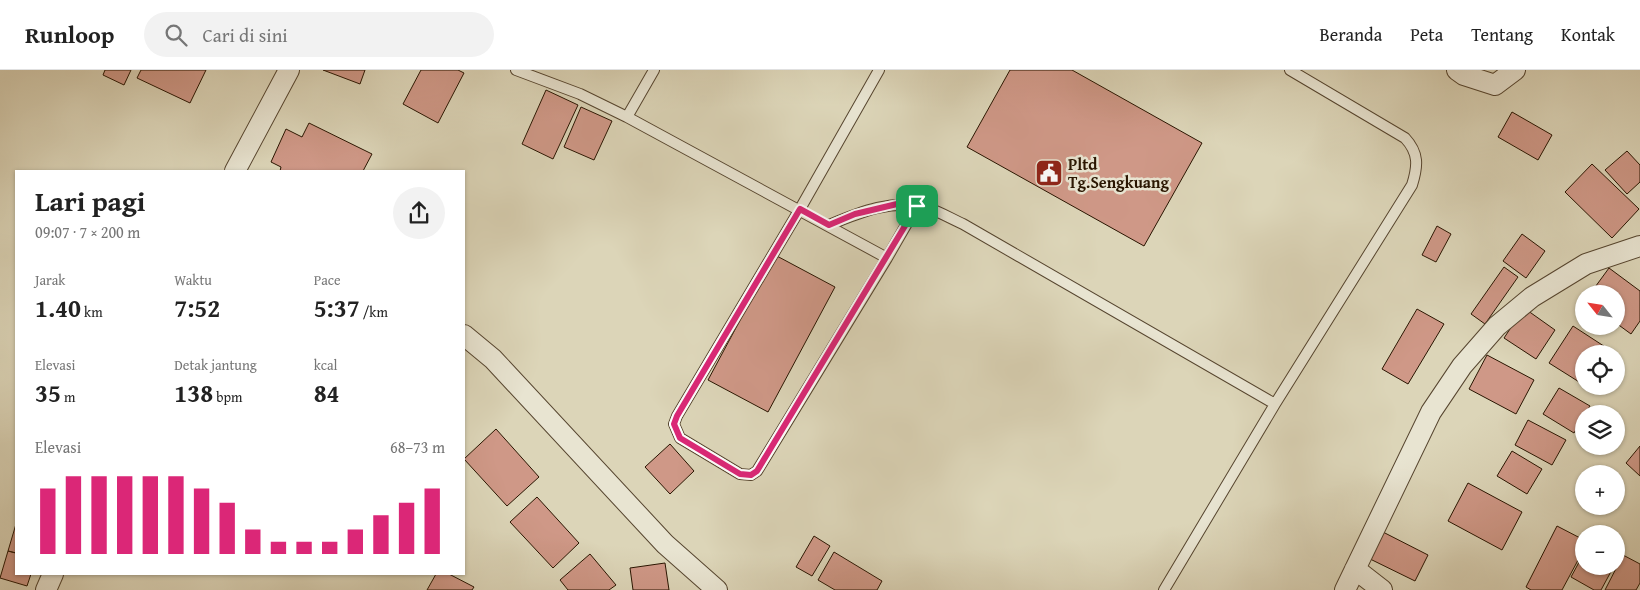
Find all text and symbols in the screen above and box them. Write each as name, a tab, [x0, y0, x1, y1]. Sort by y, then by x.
search box	[144, 12, 494, 57]
text: Runloop	[25, 17, 114, 52]
icon: search	[162, 21, 190, 49]
text: Cari di sini	[202, 21, 288, 49]
text: Beranda	[1320, 21, 1382, 48]
text: Peta	[1410, 21, 1443, 48]
text: Tentang	[1471, 21, 1533, 48]
text: Kontak	[1561, 21, 1615, 48]
place label: Pltd Tg.Sengkuang	[1068, 152, 1169, 194]
public building icon: Pltd Tg.Sengkuang	[1034, 158, 1064, 188]
text: Lari pagi	[35, 180, 145, 221]
pin	[896, 185, 938, 227]
button: share	[393, 187, 445, 239]
icon: arrive	[903, 192, 931, 220]
text: 09:07 · 7 × 200 m	[35, 220, 140, 244]
text: Jarak	[35, 270, 65, 290]
text: Waktu	[174, 270, 212, 290]
text: Pace	[314, 270, 341, 290]
north arrow	[1575, 285, 1625, 335]
map controls	[1575, 285, 1625, 575]
text: 1.40	[35, 290, 81, 326]
text: 7:52	[174, 290, 220, 326]
text: 5:37	[314, 290, 360, 326]
text: km	[81, 302, 103, 322]
text: /km	[360, 302, 388, 322]
button: locate	[1575, 345, 1625, 395]
text: Elevasi	[35, 355, 75, 375]
text: Detak jantung	[174, 355, 257, 375]
text: kcal	[314, 355, 338, 375]
text: 35	[35, 375, 61, 411]
text: 138	[174, 375, 213, 411]
text: 84	[314, 375, 340, 411]
text: m	[61, 387, 75, 407]
text: bpm	[213, 387, 243, 407]
button: layers	[1575, 405, 1625, 455]
text: Elevasi	[35, 435, 81, 459]
text: 68–73 m	[390, 435, 445, 459]
button: +	[1575, 465, 1625, 515]
button: −	[1575, 525, 1625, 575]

